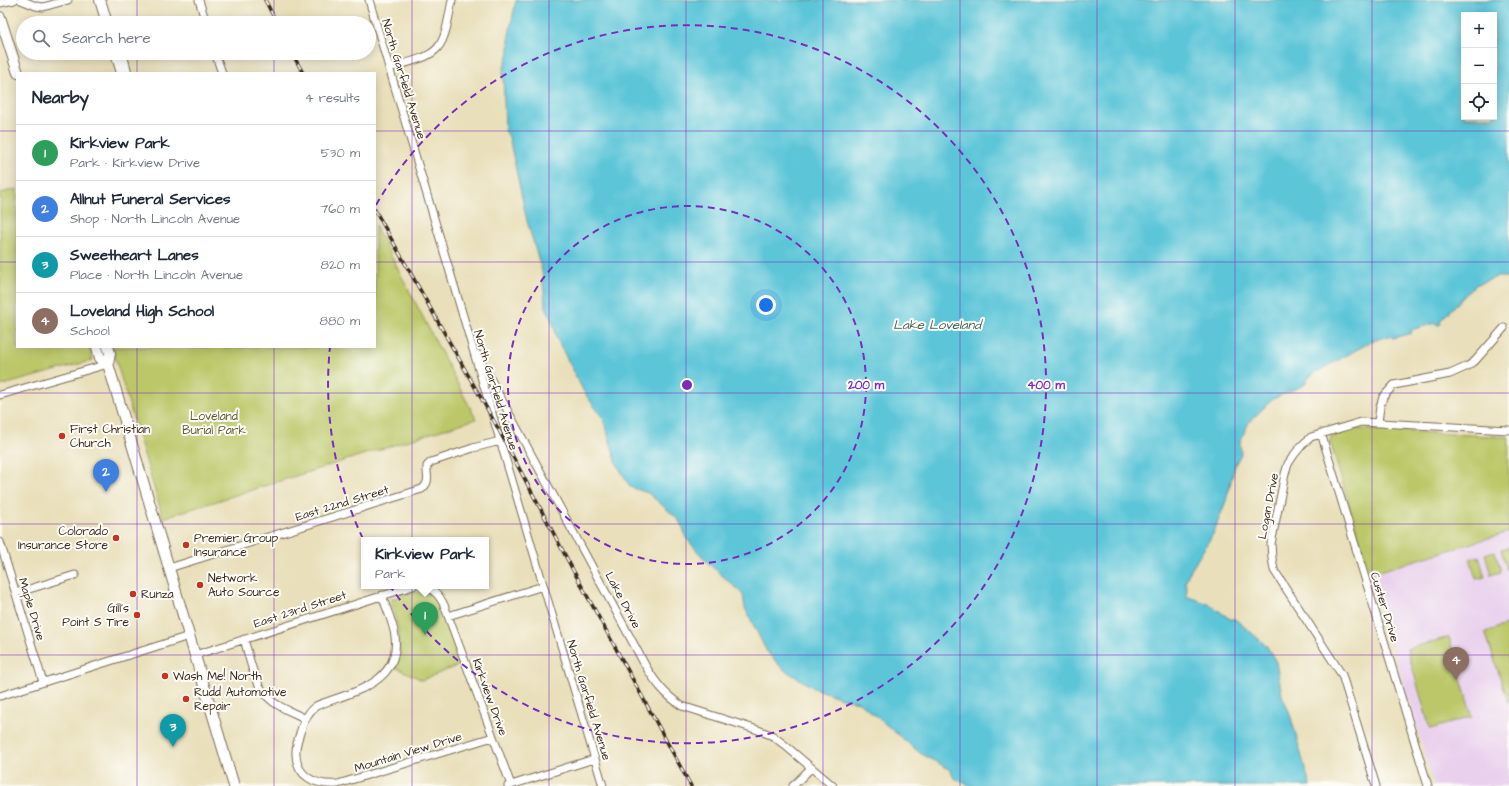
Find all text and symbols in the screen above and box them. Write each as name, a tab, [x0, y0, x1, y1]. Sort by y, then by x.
map controls	[1461, 12, 1497, 120]
button: +	[1461, 12, 1497, 48]
search box	[16, 16, 376, 60]
street label: North Garfield Avenue	[377, 17, 430, 142]
icon: search	[30, 27, 52, 49]
text: Search here	[62, 28, 151, 49]
button: −	[1461, 48, 1497, 84]
button: locate	[1461, 84, 1497, 120]
text: Nearby	[32, 86, 89, 110]
text: 4 results	[305, 89, 360, 107]
text: Kirkview Park	[70, 133, 170, 154]
text: 1	[44, 144, 46, 162]
text: 530 m	[321, 144, 360, 162]
text: Park · Kirkview Drive	[70, 154, 200, 172]
text: Allnut Funeral Services	[70, 189, 231, 210]
text: 2	[41, 200, 49, 218]
text: 760 m	[320, 200, 360, 218]
text: Shop · North Lincoln Avenue	[70, 210, 240, 228]
text: Sweetheart Lanes	[70, 245, 199, 266]
text: 3	[42, 256, 48, 274]
text: 820 m	[321, 256, 360, 274]
text: Place · North Lincoln Avenue	[70, 266, 243, 284]
your location	[756, 295, 776, 315]
text: Loveland High School	[70, 301, 214, 322]
text: 4	[41, 312, 49, 330]
text: 880 m	[320, 312, 360, 330]
water label: Lake Loveland	[893, 316, 983, 334]
text: School	[70, 322, 110, 340]
street label: North Garfield Avenue	[469, 328, 522, 453]
text: 200 m	[847, 377, 885, 394]
text: 400 m	[1027, 377, 1065, 394]
centre of rings	[680, 378, 694, 392]
park label: Loveland Burial Park	[182, 408, 246, 439]
place label: First Christian Church	[70, 421, 150, 452]
marker: First Christian Church	[57, 431, 67, 441]
pin: 2	[93, 459, 119, 492]
street label: Logan Drive	[1254, 471, 1284, 541]
street label: East 22nd Street	[293, 481, 391, 526]
place label: Colorado Insurance Store	[18, 523, 109, 554]
place label: Premier Group Insurance	[194, 530, 279, 561]
marker: Colorado Insurance Store	[111, 533, 121, 543]
popup	[361, 537, 489, 589]
marker: Premier Group Insurance	[181, 540, 191, 550]
text: Kirkview Park	[375, 544, 475, 565]
text: Park	[375, 565, 405, 583]
street label: Lake Drive	[600, 569, 645, 632]
place label: Network Auto Source	[208, 570, 280, 601]
street label: Custer Drive	[1366, 570, 1403, 645]
street label: Maple Drive	[14, 576, 49, 643]
marker: Network Auto Source	[195, 580, 205, 590]
place label: Runza	[141, 586, 174, 603]
street label: East 23rd Street	[252, 586, 349, 632]
marker: Runza	[128, 589, 138, 599]
place label: Gill's Point S Tire	[62, 600, 130, 631]
pin: 1	[412, 602, 438, 635]
marker: Gill's Point S Tire	[132, 610, 142, 620]
street label: North Garfield Avenue	[562, 638, 615, 763]
pin: 4	[1443, 647, 1469, 680]
street label: Kirkview Drive	[468, 656, 512, 739]
place label: Wash Me! North	[173, 668, 262, 685]
marker: Wash Me! North	[160, 671, 170, 681]
place label: Rudd Automotive Repair	[194, 684, 287, 715]
marker: Rudd Automotive Repair	[181, 694, 191, 704]
pin: 3	[160, 714, 186, 747]
street label: Mountain View Drive	[352, 728, 464, 777]

